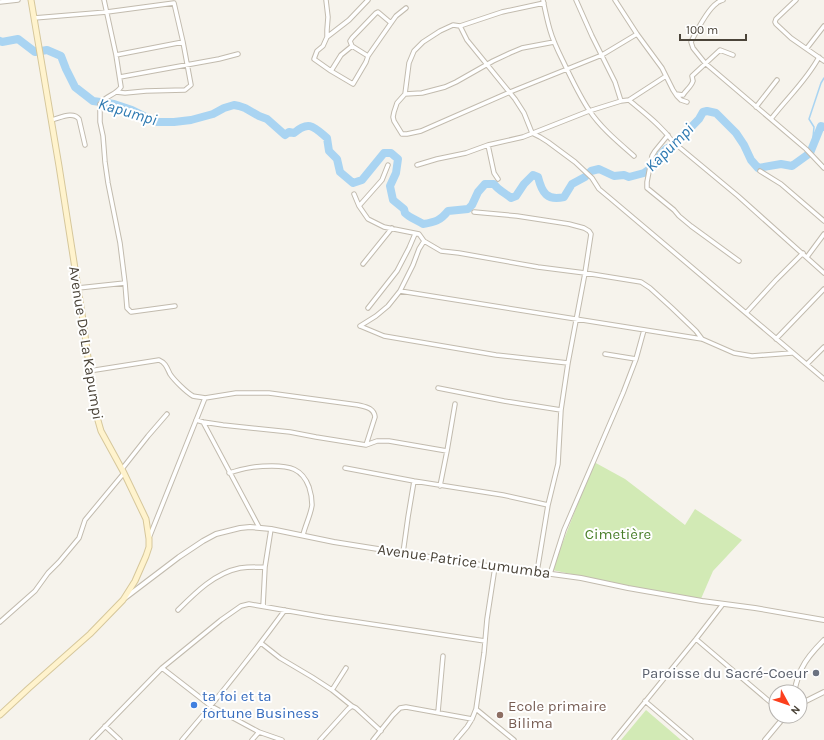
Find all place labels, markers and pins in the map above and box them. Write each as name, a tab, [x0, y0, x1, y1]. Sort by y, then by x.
place label: Paroisse du Sacré-Coeur	[642, 664, 809, 682]
marker: Paroisse du Sacré-Coeur	[811, 668, 821, 678]
place label: ta foi et ta fortune Business	[202, 687, 319, 722]
place label: Ecole primaire Bilima	[508, 697, 606, 732]
marker: ta foi et ta fortune Business	[189, 700, 199, 710]
marker: Ecole primaire Bilima	[495, 710, 505, 720]

